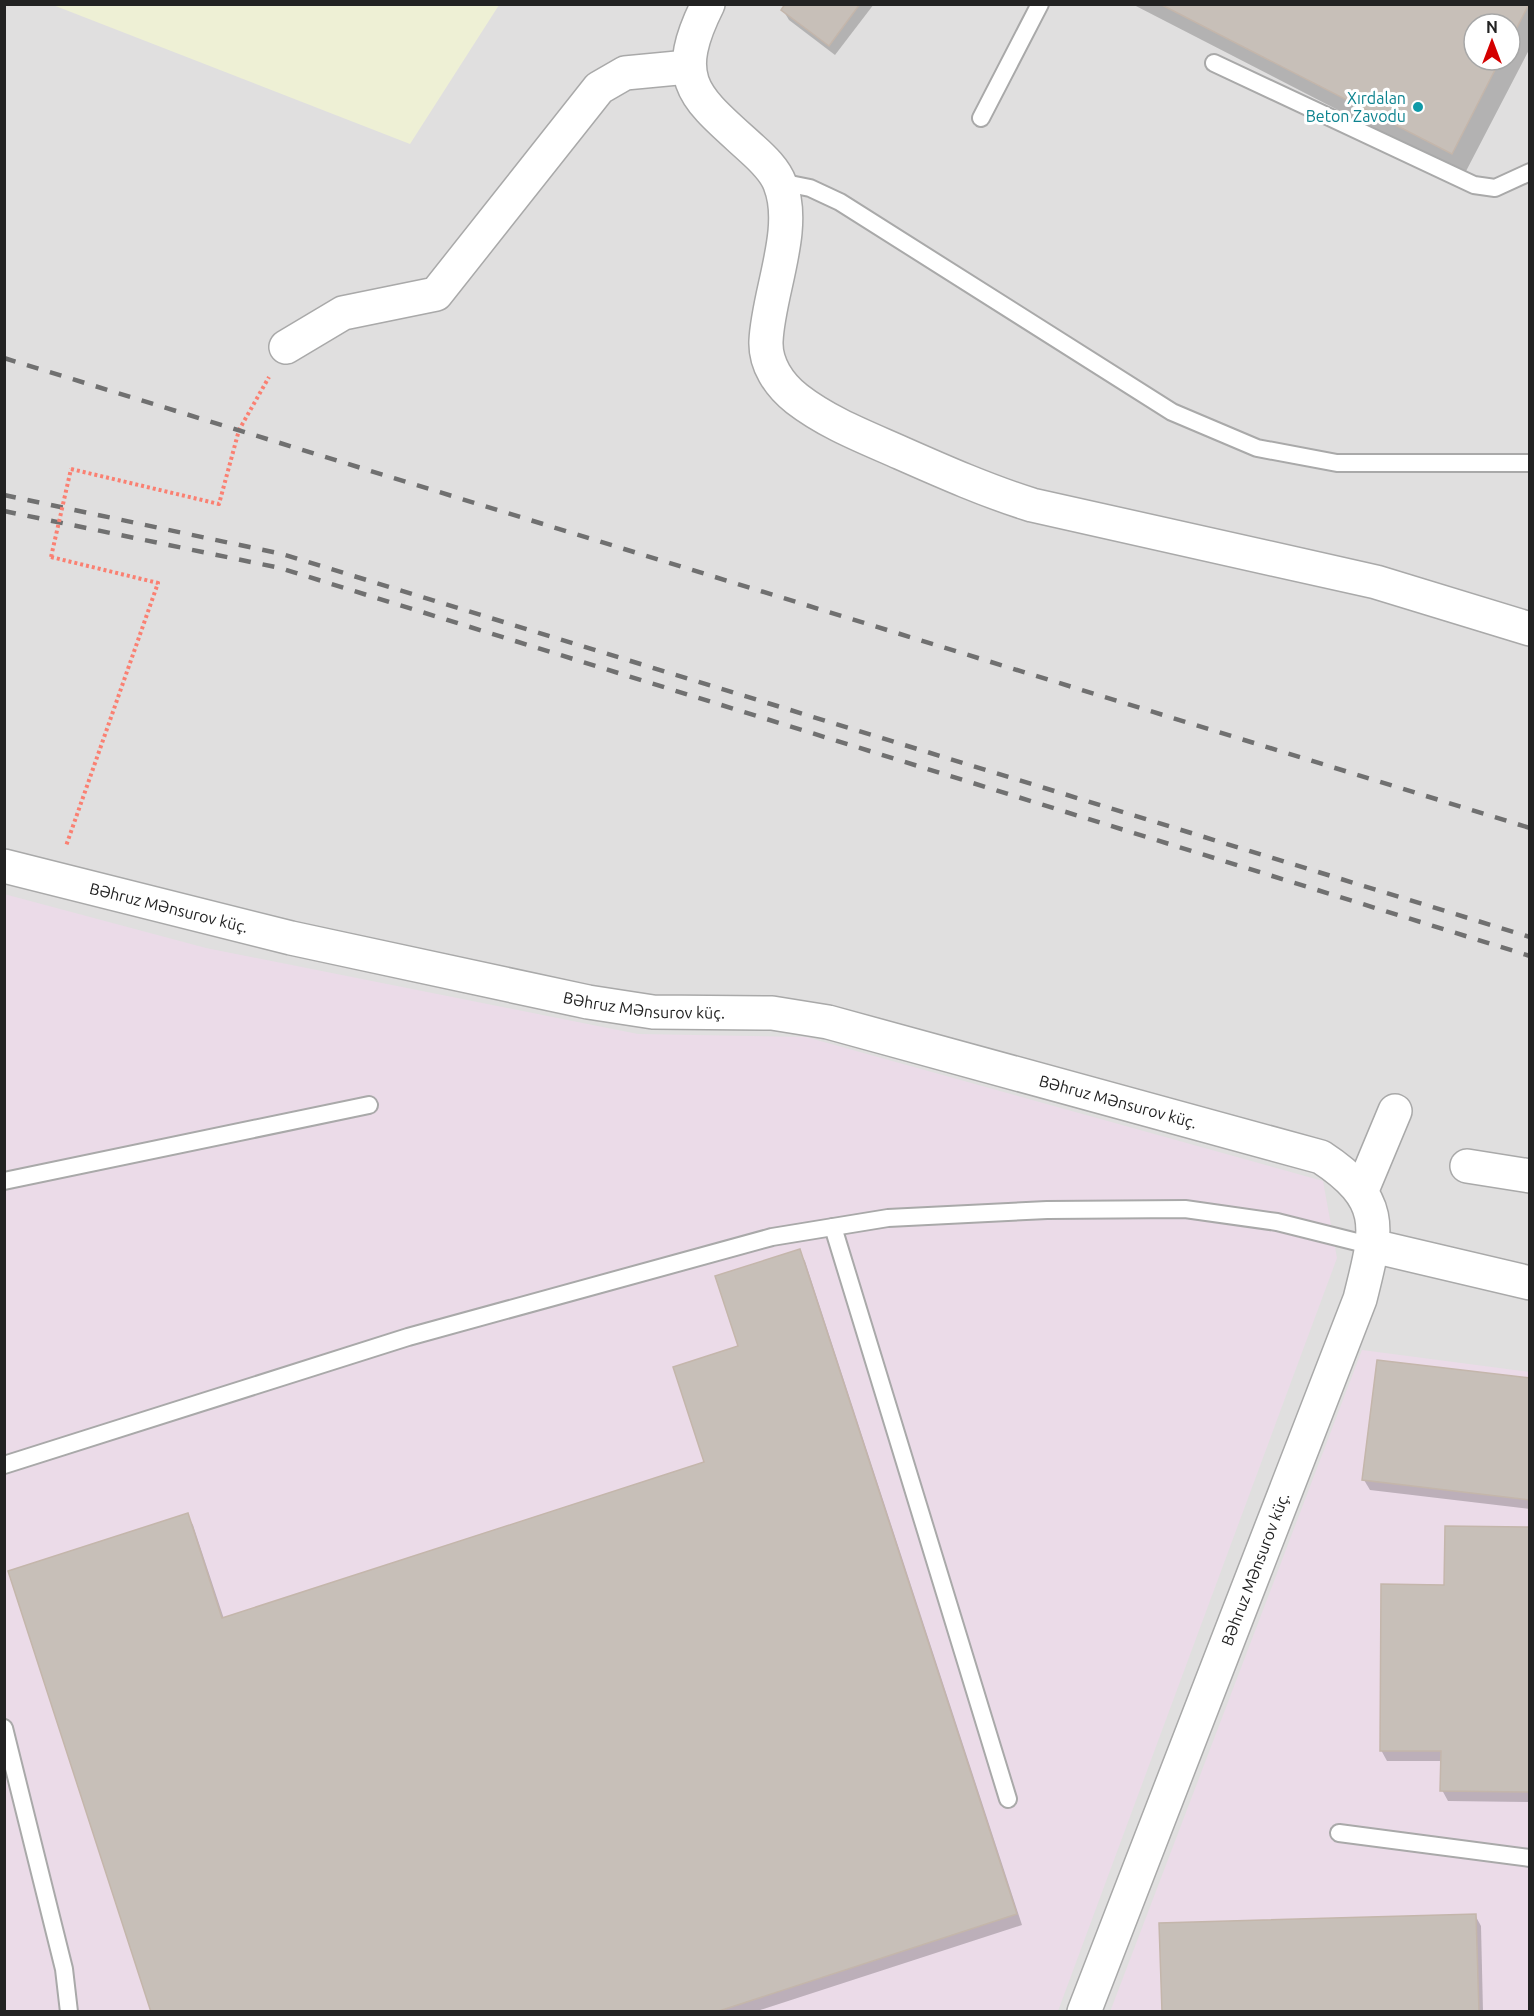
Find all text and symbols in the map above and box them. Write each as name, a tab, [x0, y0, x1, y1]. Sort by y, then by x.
north arrow	[1462, 12, 1522, 72]
text: N	[1486, 18, 1498, 36]
place label: Xırdalan Beton Zavodu	[1306, 89, 1406, 125]
marker: Xırdalan Beton Zavodu	[1411, 100, 1425, 114]
street label: Bəhruz Mənsurov küç.	[88, 879, 250, 936]
street label: Bəhruz Mənsurov küç.	[562, 988, 725, 1022]
street label: Bəhruz Mənsurov küç.	[1037, 1071, 1199, 1132]
street label: Bəhruz Mənsurov küç.	[1217, 1490, 1293, 1648]

